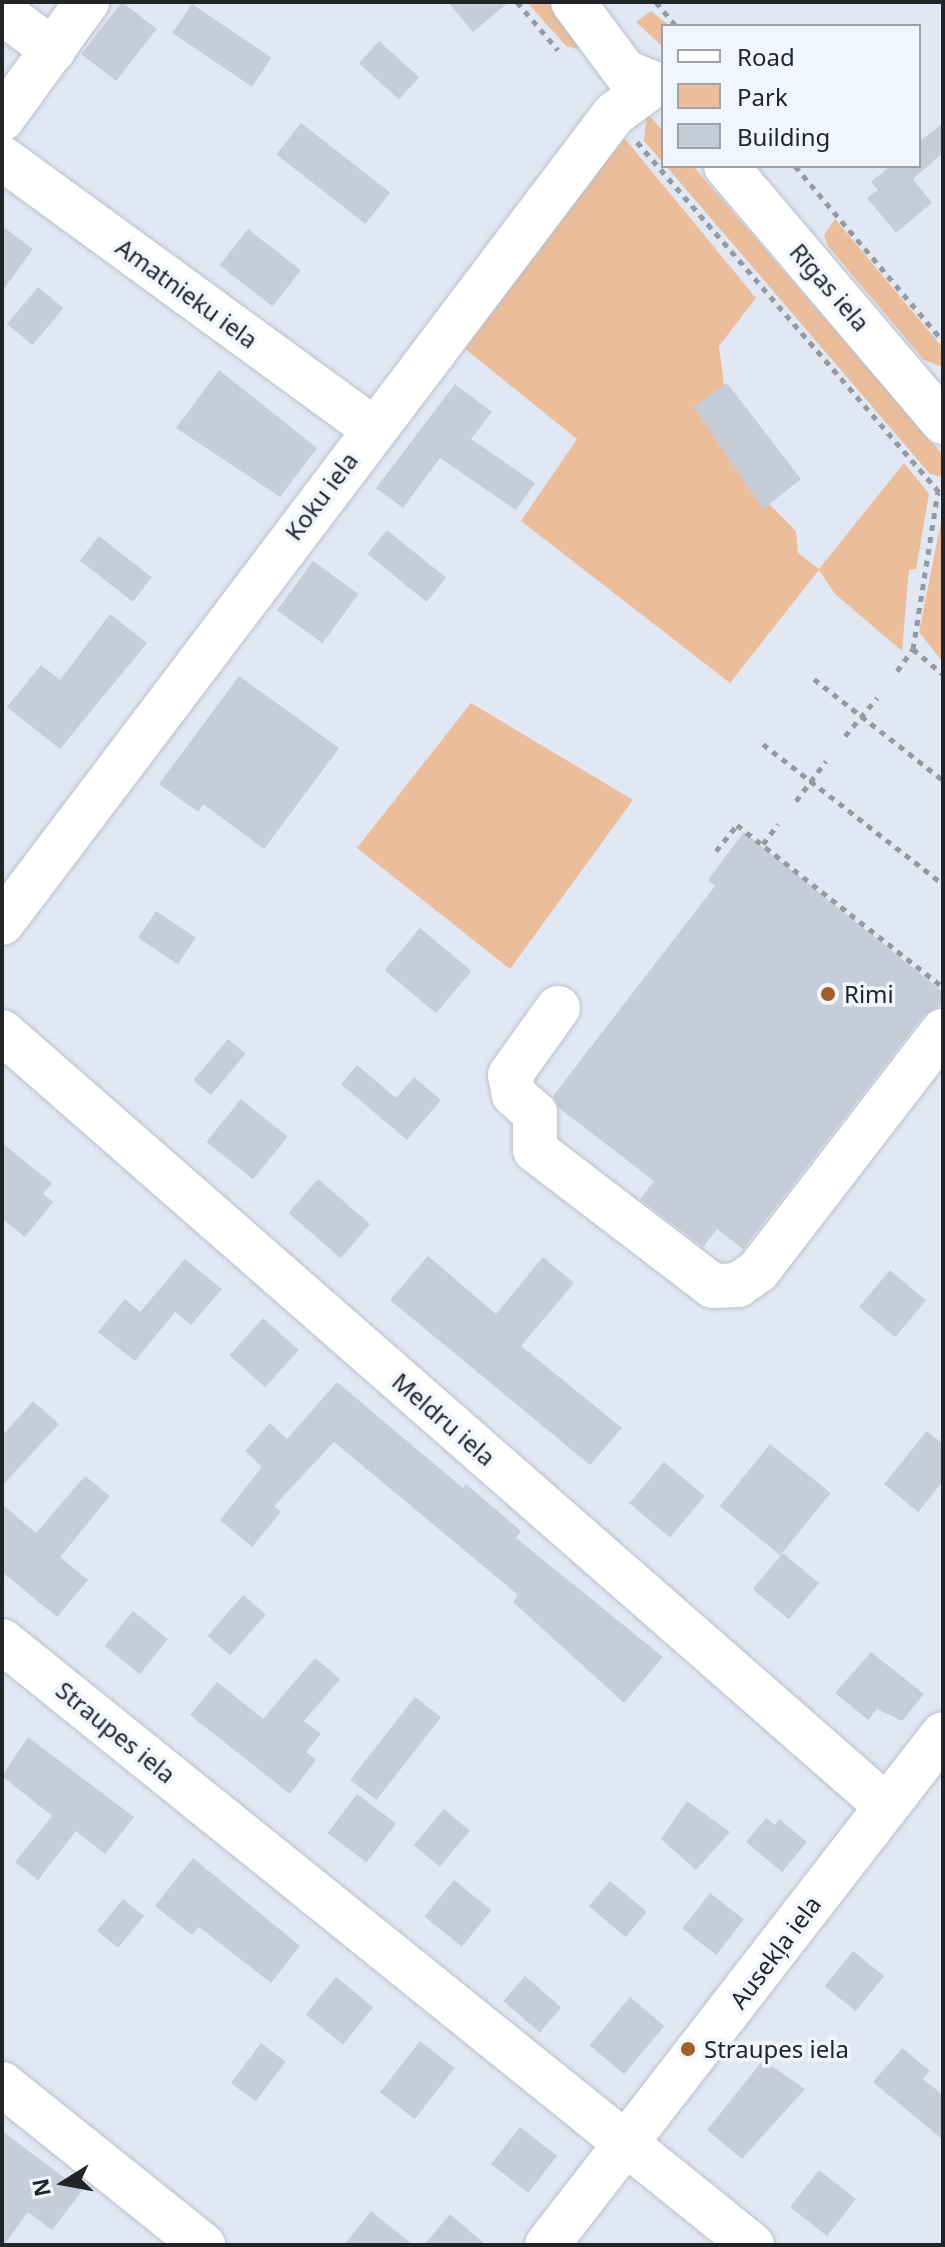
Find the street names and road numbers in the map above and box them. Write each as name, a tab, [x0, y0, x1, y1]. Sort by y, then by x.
street label: Amatnieku iela	[111, 232, 263, 354]
street label: Rīgas iela	[784, 237, 876, 337]
street label: Koku iela	[279, 446, 363, 546]
street label: Meldru iela	[387, 1367, 501, 1471]
street label: Straupes iela	[51, 1675, 181, 1789]
street label: Ausekļa iela	[723, 1890, 827, 2014]

